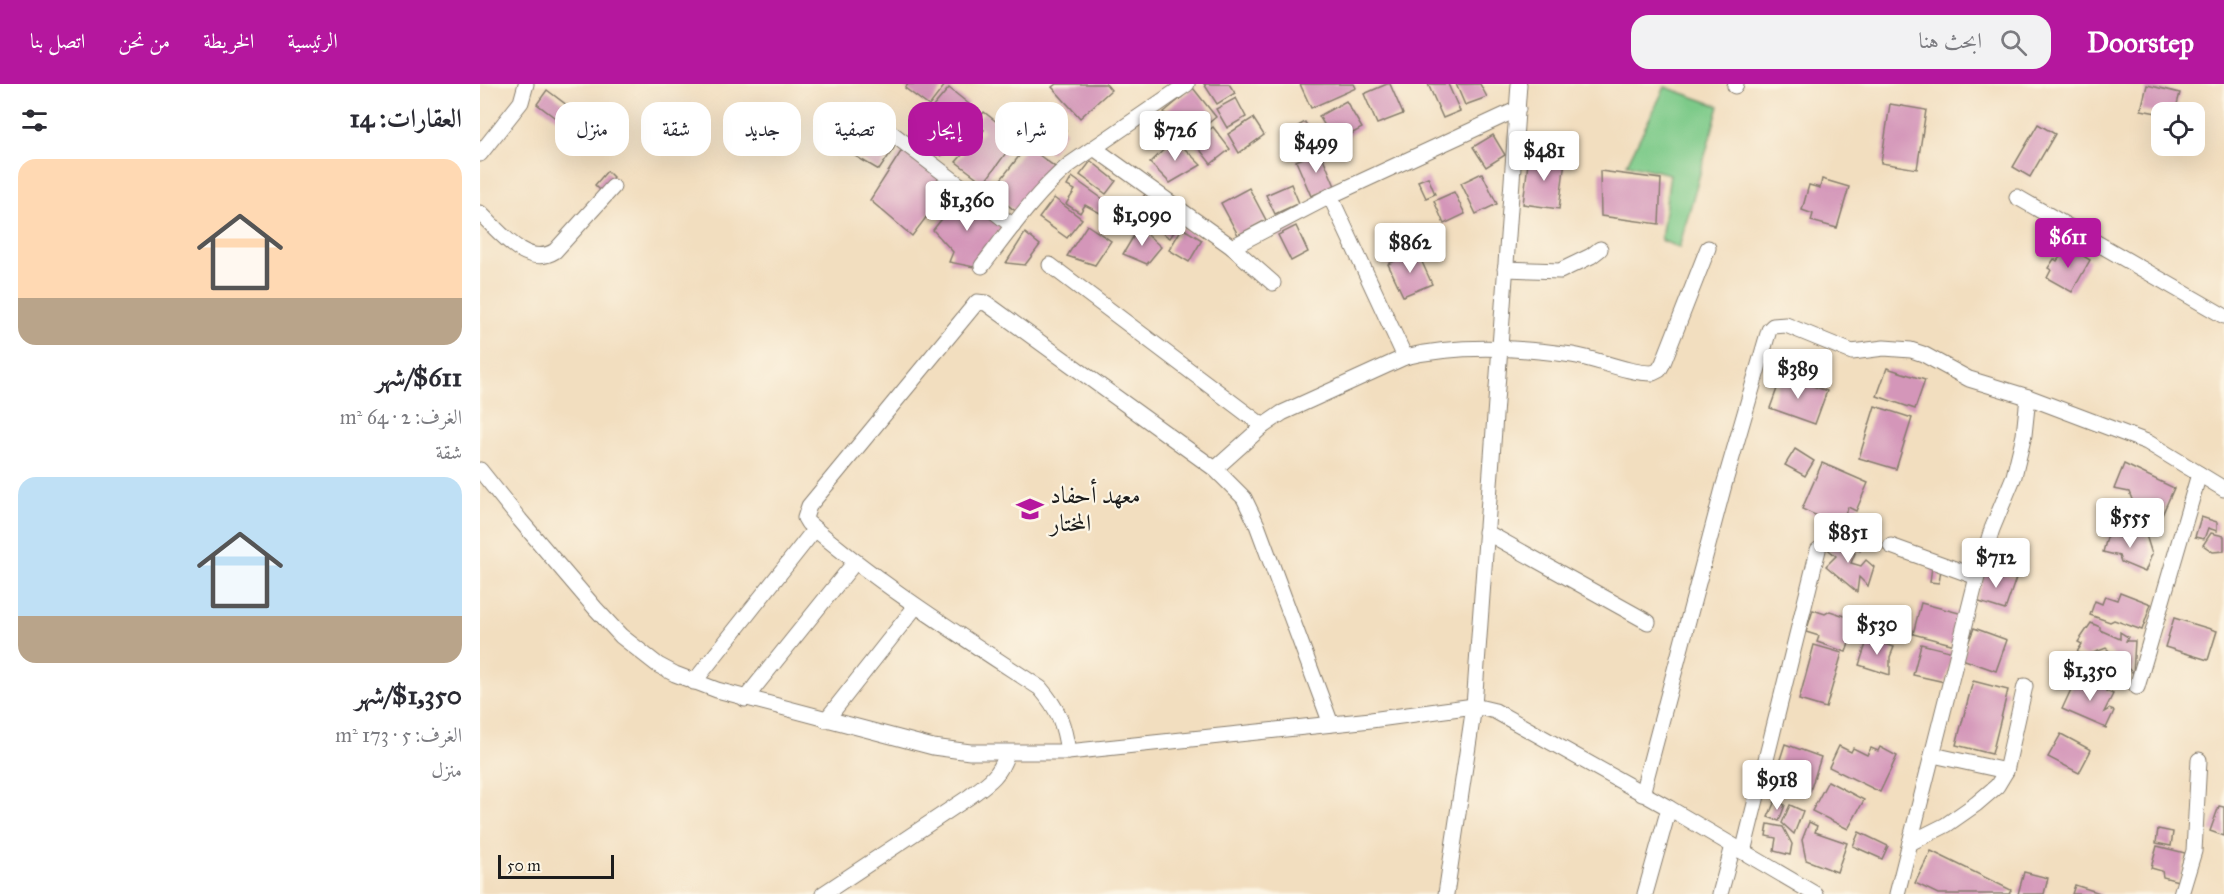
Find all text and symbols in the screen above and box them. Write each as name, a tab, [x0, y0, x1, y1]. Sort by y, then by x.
search box	[1631, 15, 2051, 69]
text: Doorstep	[2087, 25, 2194, 60]
icon: search	[1997, 26, 2030, 59]
text: ابحث هنا	[1919, 27, 1982, 54]
text: اتصل بنا	[30, 28, 85, 54]
text: من نحن	[118, 28, 170, 54]
text: الخريطة	[203, 28, 254, 54]
text: الرئيسية	[287, 28, 338, 54]
text: العقارات: 14	[350, 102, 462, 134]
chip: منزل	[555, 102, 629, 156]
chip: شقة	[641, 102, 711, 156]
chip: جديد	[723, 102, 801, 156]
chip: تصفية	[813, 102, 896, 156]
chip: إيجار	[908, 102, 983, 156]
chip: شراء	[995, 102, 1068, 156]
map controls	[2151, 102, 2205, 156]
button: locate	[2151, 102, 2205, 156]
icon: filters	[18, 104, 51, 137]
pin: $726	[1139, 111, 1211, 162]
text: $726	[1154, 118, 1196, 142]
pin: $499	[1280, 123, 1352, 174]
text: $499	[1294, 130, 1338, 154]
pin: $481	[1508, 131, 1580, 182]
text: $481	[1523, 138, 1565, 162]
pin: $1,360	[918, 181, 1016, 232]
text: $1,360	[940, 188, 994, 212]
pin: $1,090	[1093, 196, 1191, 247]
icon: home	[186, 198, 294, 306]
text: $1,090	[1112, 203, 1172, 227]
pin: $611	[2032, 218, 2104, 269]
pin: $862	[1374, 223, 1446, 274]
text: $611	[2049, 225, 2087, 249]
text: $862	[1389, 230, 1431, 254]
pin: $389	[1762, 349, 1834, 400]
text: $389	[1777, 356, 1819, 380]
text: $611/شهر	[376, 361, 462, 393]
text: الغرف: 2 · 64 m²	[340, 405, 462, 429]
text: شقة	[436, 440, 462, 464]
place label: معهد أحفاد المختار	[1048, 478, 1141, 538]
school or university icon: معهد أحفاد المختار	[1015, 494, 1045, 524]
pin: $555	[2094, 498, 2166, 549]
text: $555	[2110, 505, 2150, 529]
pin: $851	[1812, 513, 1884, 564]
icon: home	[186, 516, 294, 624]
text: $851	[1828, 520, 1868, 544]
pin: $712	[1960, 538, 2032, 589]
text: $712	[1976, 545, 2016, 569]
pin: $530	[1841, 605, 1913, 656]
text: $530	[1857, 612, 1897, 636]
pin: $1,350	[2041, 651, 2139, 702]
text: $1,350	[2063, 658, 2117, 682]
text: $1,350/شهر	[355, 679, 462, 711]
text: الغرف: 5 · 173 m²	[335, 723, 462, 747]
text: منزل	[431, 758, 462, 782]
pin: $918	[1741, 760, 1813, 811]
text: $918	[1756, 767, 1798, 791]
scale bar	[498, 852, 614, 880]
text: 50 m	[507, 856, 541, 875]

